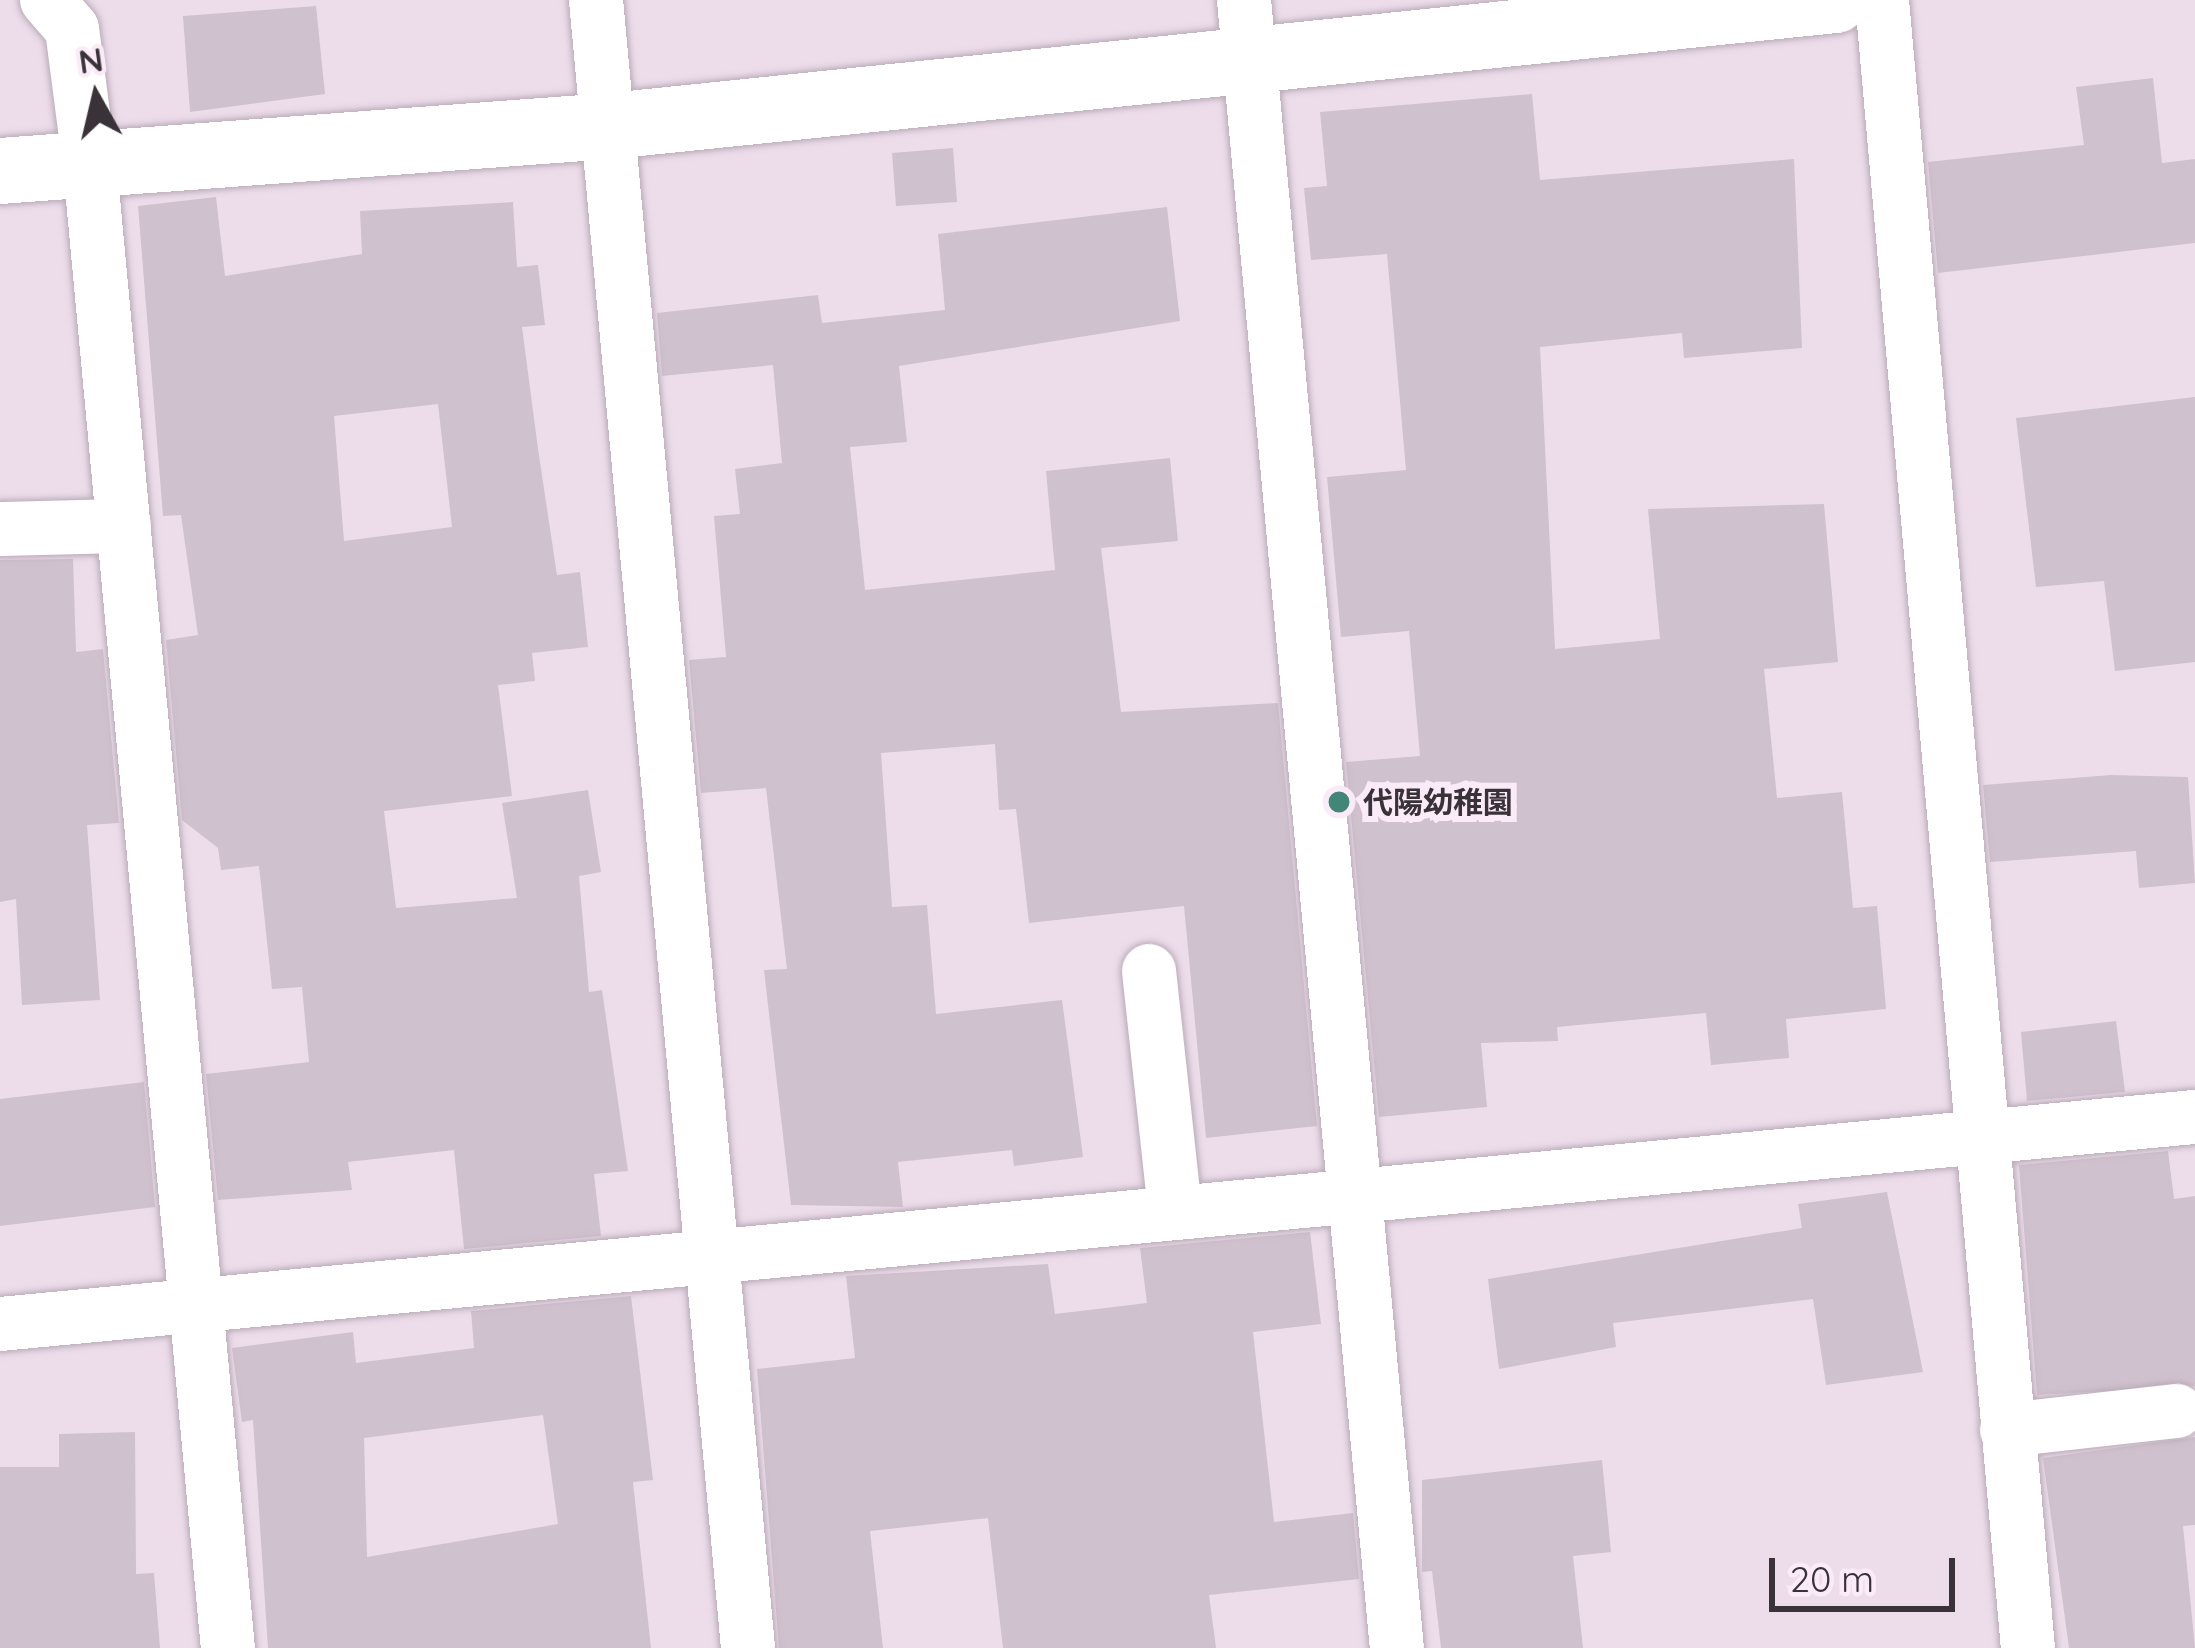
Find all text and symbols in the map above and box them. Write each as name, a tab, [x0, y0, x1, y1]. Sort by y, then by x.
north arrow	[36, 36, 156, 156]
text: N	[76, 38, 106, 82]
place label: 代陽幼稚園	[1363, 784, 1513, 820]
marker: 代陽幼稚園	[1326, 789, 1352, 815]
scale bar	[1775, 1534, 1961, 1608]
text: 20 m	[1790, 1556, 1874, 1601]

